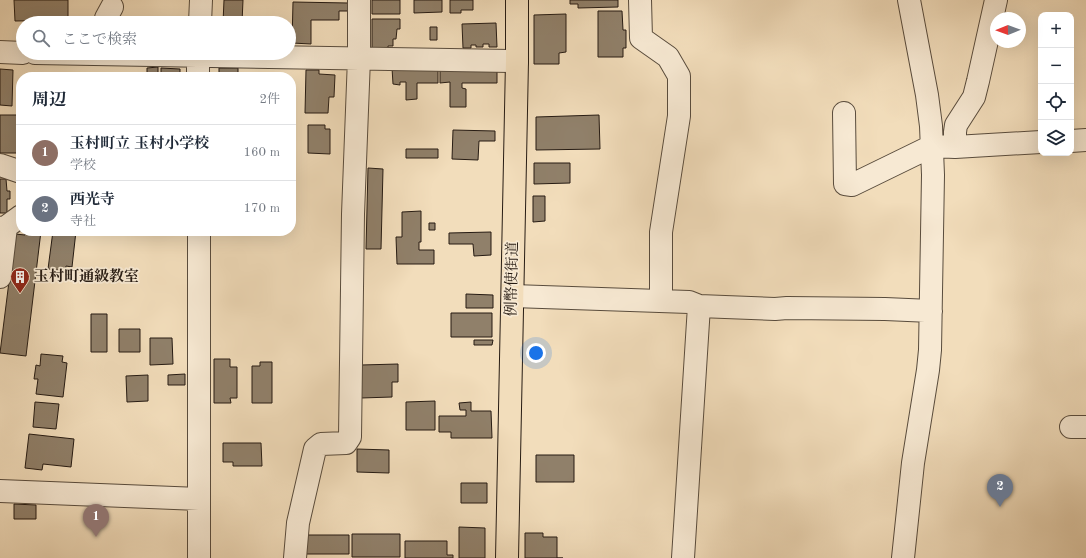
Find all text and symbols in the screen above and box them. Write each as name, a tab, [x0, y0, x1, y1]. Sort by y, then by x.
north arrow	[990, 12, 1026, 48]
map controls	[1038, 12, 1074, 156]
button: +	[1038, 12, 1074, 48]
search box	[16, 16, 296, 60]
icon: search	[30, 27, 52, 49]
text: ここで検索	[62, 33, 137, 48]
button: −	[1038, 48, 1074, 84]
button: locate	[1038, 84, 1074, 120]
text: 周辺	[32, 92, 66, 109]
text: 2件	[259, 93, 280, 106]
button: layers	[1038, 120, 1074, 156]
text: 玉村町立 玉村小学校	[70, 137, 209, 152]
text: 1	[41, 146, 49, 159]
text: 160 m	[243, 146, 280, 159]
text: 学校	[70, 159, 96, 172]
text: 西光寺	[70, 193, 115, 208]
text: 2	[41, 202, 49, 215]
text: 170 m	[243, 202, 280, 215]
text: 寺社	[70, 215, 96, 228]
street label: 例幣使街道	[503, 241, 521, 317]
building icon: 玉村町通級教室	[9, 266, 31, 294]
place label: 玉村町通級教室	[34, 268, 139, 285]
your location	[526, 343, 546, 363]
pin: 2	[987, 474, 1013, 507]
pin: 1	[83, 504, 109, 537]

